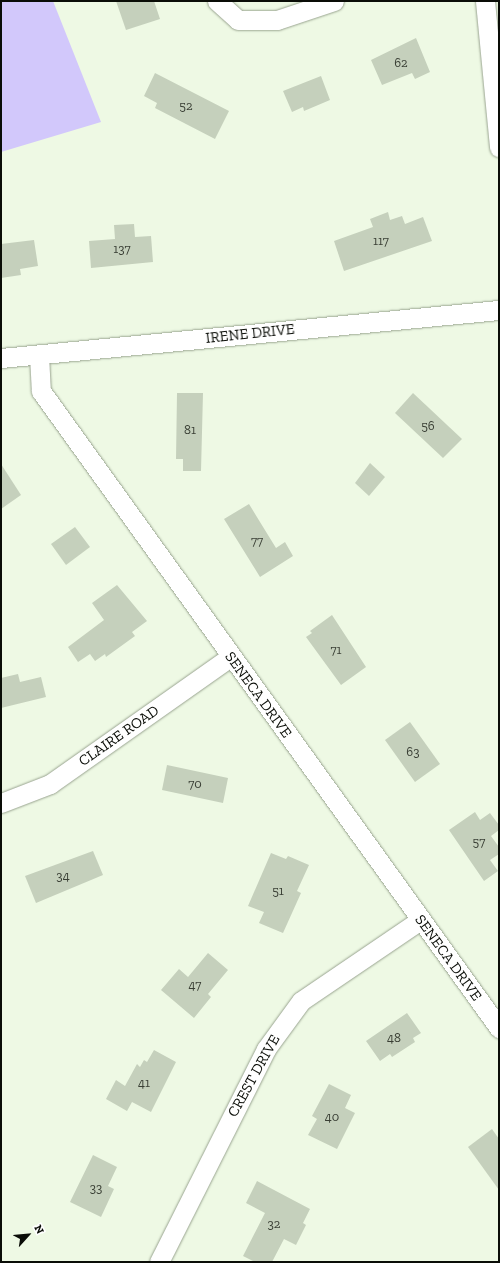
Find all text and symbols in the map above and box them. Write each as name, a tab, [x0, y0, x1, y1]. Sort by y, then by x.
house number: 62	[394, 55, 408, 71]
house number: 52	[179, 98, 193, 114]
house number: 117	[373, 233, 389, 249]
house number: 137	[113, 241, 131, 257]
street label: IRENE DRIVE	[205, 320, 295, 348]
house number: 56	[421, 418, 435, 434]
house number: 81	[184, 422, 196, 438]
house number: 77	[251, 533, 263, 549]
house number: 71	[330, 642, 342, 658]
street label: SENECA DRIVE	[221, 648, 295, 742]
street label: CLAIRE ROAD	[75, 702, 163, 770]
house number: 63	[406, 744, 420, 760]
house number: 70	[188, 776, 202, 792]
house number: 57	[473, 834, 485, 850]
house number: 34	[56, 868, 70, 884]
house number: 51	[272, 883, 284, 899]
street label: SENECA DRIVE	[411, 911, 485, 1005]
house number: 47	[189, 977, 201, 993]
house number: 48	[387, 1030, 401, 1046]
street label: CREST DRIVE	[224, 1032, 284, 1120]
house number: 41	[138, 1075, 150, 1091]
house number: 40	[325, 1109, 339, 1125]
house number: 33	[90, 1180, 102, 1196]
north arrow	[8, 1215, 48, 1255]
house number: 32	[267, 1216, 281, 1232]
text: N	[31, 1223, 47, 1236]

